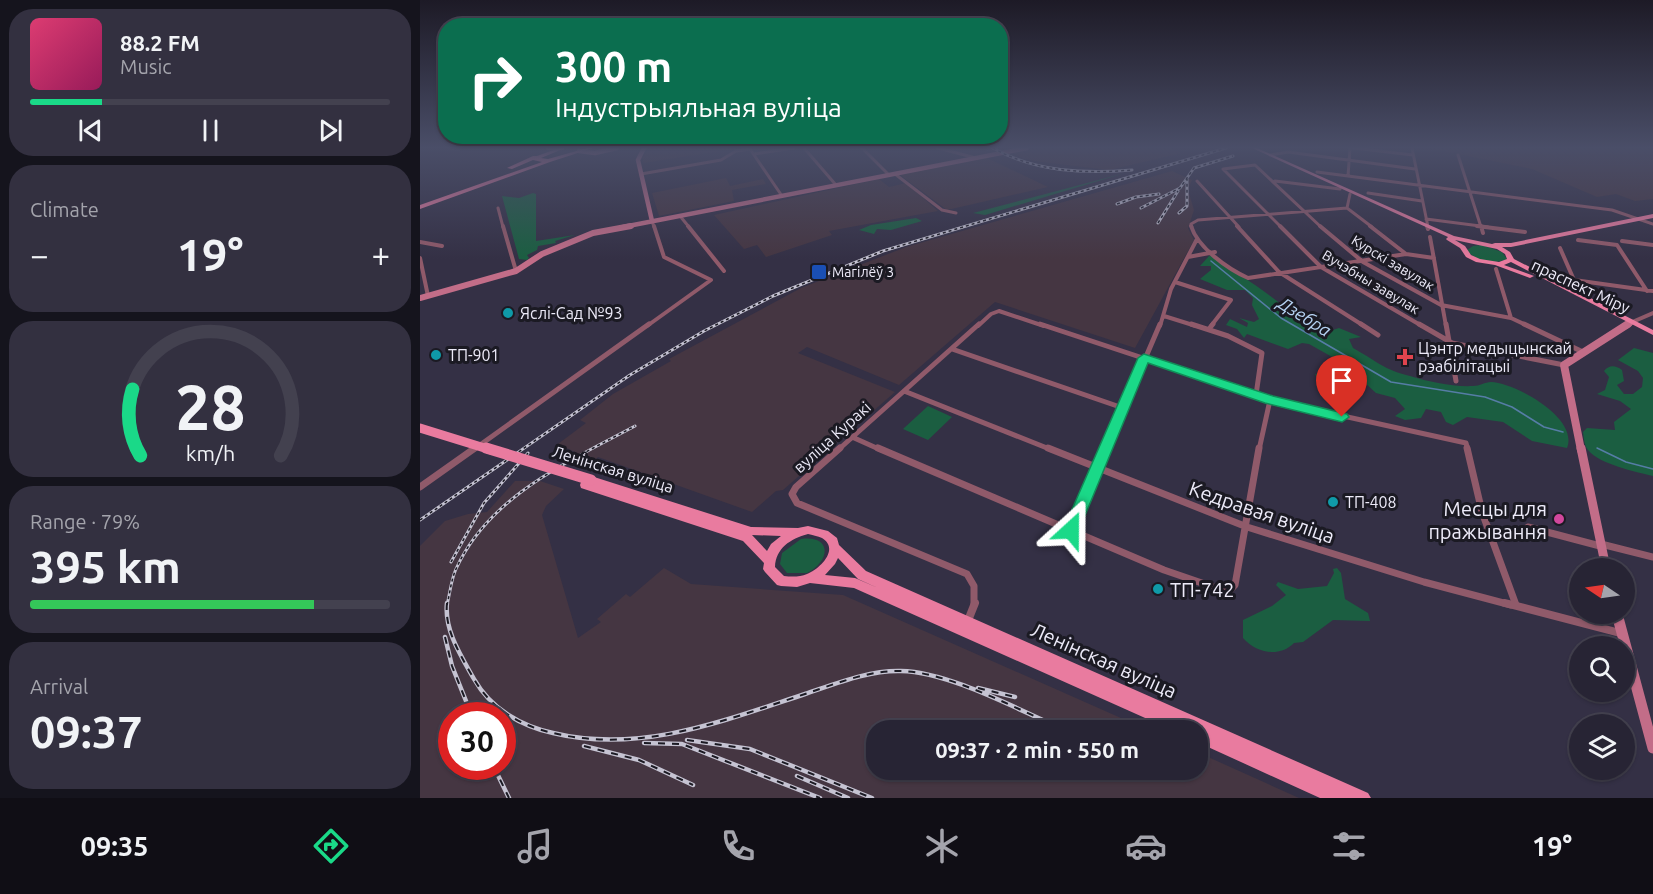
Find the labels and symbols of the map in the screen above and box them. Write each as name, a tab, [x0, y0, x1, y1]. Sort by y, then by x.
street label: Курскі завулак	[1349, 232, 1437, 294]
street label: Вучэбны завулак	[1320, 247, 1422, 317]
street label: праспект Міру	[1529, 255, 1633, 317]
marker: Магілёў 3	[810, 263, 828, 281]
place label: Магілёў 3	[832, 264, 894, 280]
water label: Дзебра	[1273, 291, 1335, 340]
place label: Яслі-Сад №93	[520, 304, 623, 322]
marker: Яслі-Сад №93	[501, 306, 515, 320]
place label: Цэнтр медыцынскай рэабілітацыі	[1418, 339, 1572, 375]
place label: ТП-901	[448, 346, 500, 364]
marker: ТП-901	[429, 348, 443, 362]
marker: Цэнтр медыцынскай рэабілітацыі	[1396, 348, 1414, 366]
pin	[1316, 355, 1367, 417]
street label: вуліца Куракі	[790, 398, 874, 476]
street label: Ленінская вуліца	[550, 442, 676, 496]
street label: Кедравая вуліца	[1186, 476, 1338, 548]
place label: ТП-408	[1345, 493, 1397, 511]
marker: ТП-408	[1326, 495, 1340, 509]
place label: Месцы для пражывання	[1428, 497, 1547, 543]
position arrow	[1039, 498, 1103, 562]
marker: Месцы для пражывання	[1552, 512, 1566, 526]
north arrow	[1569, 558, 1635, 624]
place label: ТП-742	[1170, 578, 1235, 601]
marker: ТП-742	[1151, 582, 1165, 596]
street label: Ленінская вуліца	[1028, 618, 1180, 702]
speed limit sign: 30	[438, 702, 516, 780]

